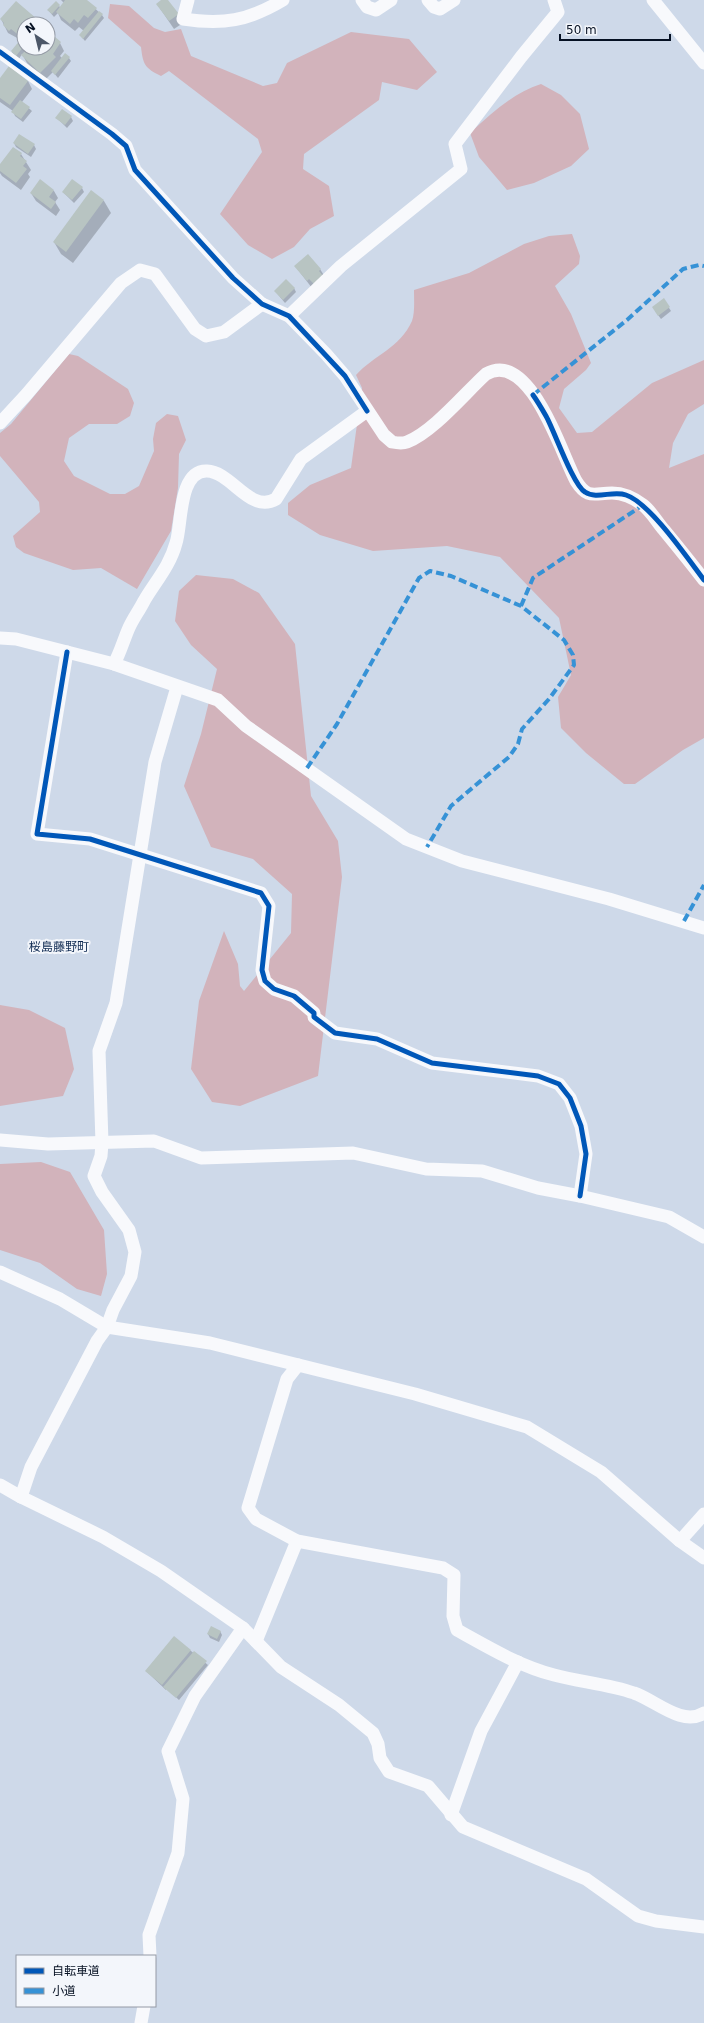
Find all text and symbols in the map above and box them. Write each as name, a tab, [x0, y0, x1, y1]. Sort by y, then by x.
north arrow	[16, 16, 56, 56]
scale bar	[560, 16, 670, 42]
text: N	[23, 20, 38, 36]
text: 50 m	[566, 23, 597, 37]
district label: 桜島藤野町	[29, 940, 89, 954]
legend	[16, 1955, 156, 2007]
text: 自転車道	[52, 1964, 100, 1978]
text: 小道	[52, 1984, 76, 1998]

